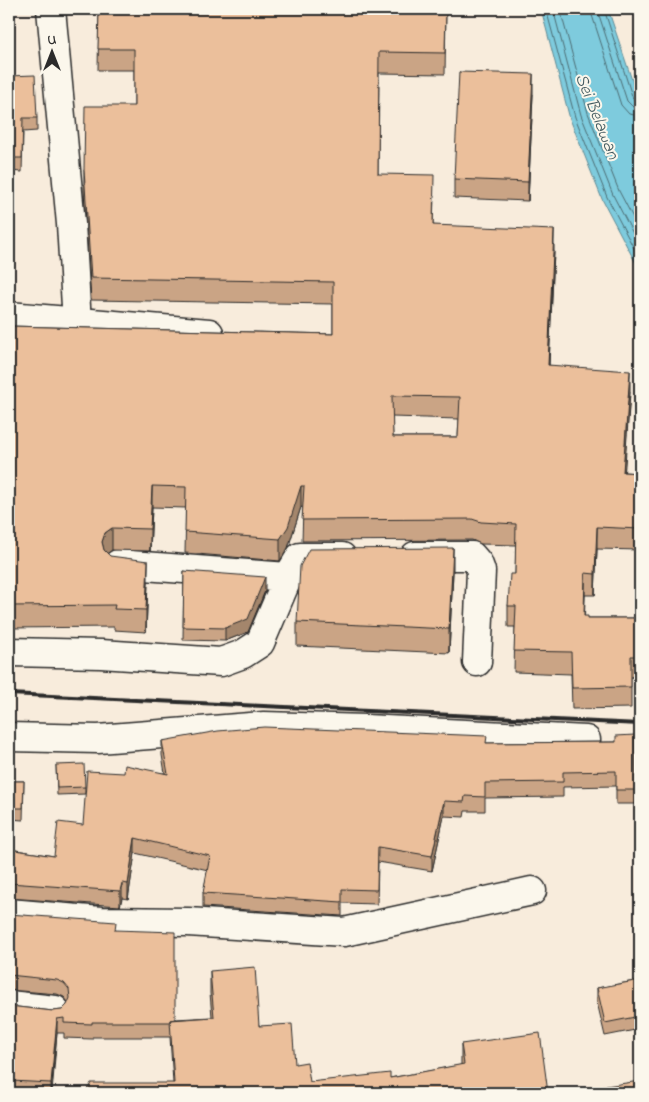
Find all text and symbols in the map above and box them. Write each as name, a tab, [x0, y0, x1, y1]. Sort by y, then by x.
north arrow	[28, 28, 78, 78]
text: U	[48, 30, 57, 51]
water label: Sei Belawan	[567, 70, 626, 165]

